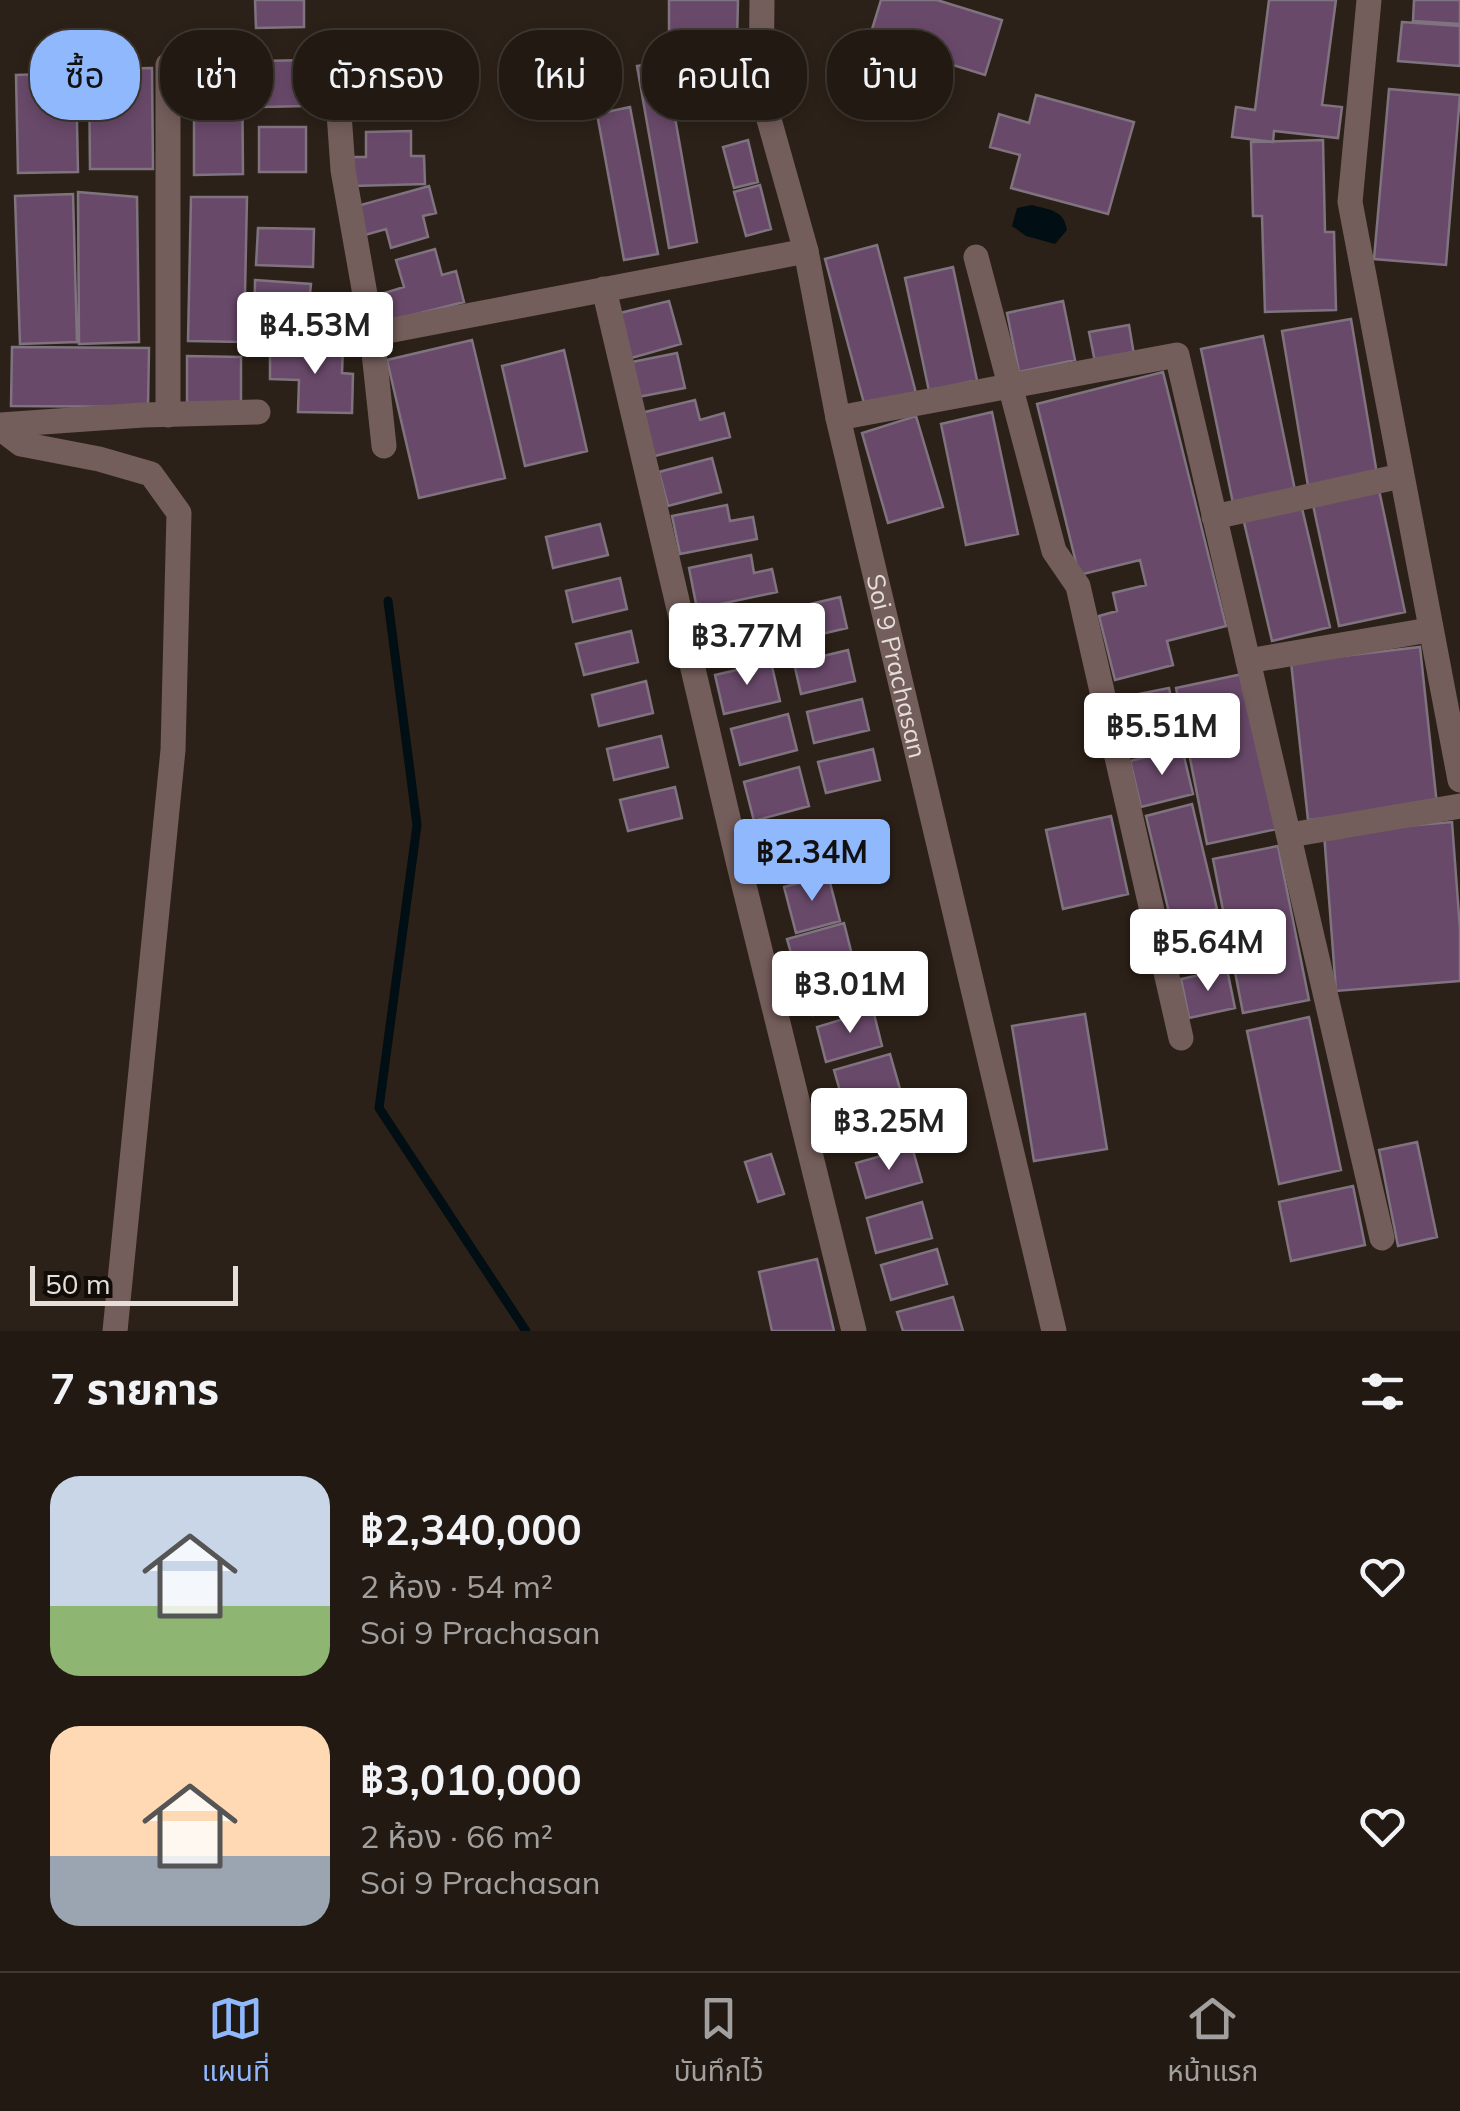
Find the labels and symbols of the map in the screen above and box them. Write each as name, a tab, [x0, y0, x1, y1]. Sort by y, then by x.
pin: ฿4.53M	[234, 292, 396, 377]
street label: Soi 9 Prachasan	[860, 571, 934, 761]
pin: ฿3.77M	[666, 603, 828, 688]
pin: ฿5.51M	[1081, 693, 1243, 778]
pin: ฿2.34M	[731, 819, 893, 904]
pin: ฿5.64M	[1127, 909, 1289, 994]
pin: ฿3.01M	[769, 951, 931, 1036]
pin: ฿3.25M	[808, 1088, 970, 1173]
scale bar	[30, 1261, 238, 1306]

